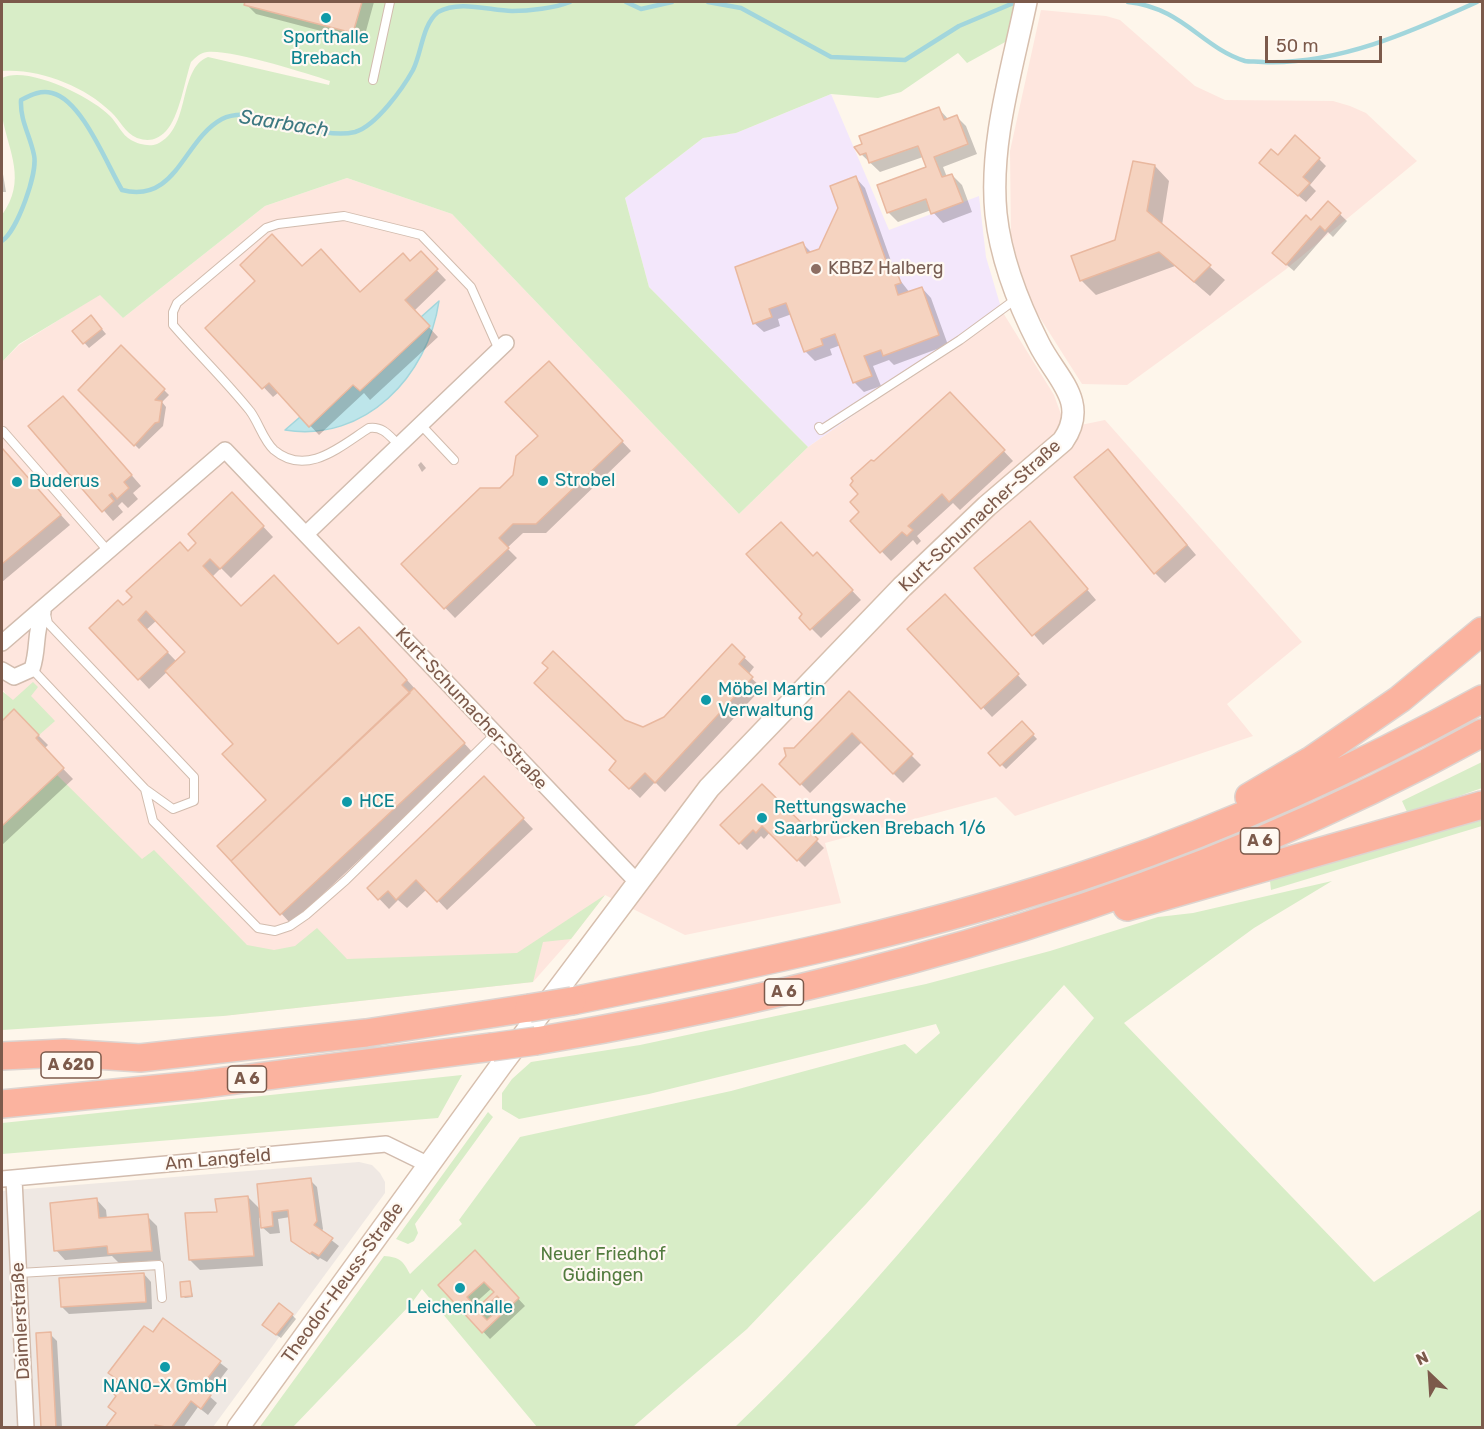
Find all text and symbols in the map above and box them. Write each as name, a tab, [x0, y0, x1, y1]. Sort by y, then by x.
marker: Sporthalle Brebach	[319, 11, 333, 25]
scale bar	[1268, 24, 1385, 62]
place label: Sporthalle Brebach	[283, 27, 369, 70]
text: 50 m	[1276, 35, 1319, 57]
water label: Saarbach	[238, 105, 330, 143]
place label: KBBZ Halberg	[828, 258, 943, 280]
marker: KBBZ Halberg	[809, 262, 823, 276]
street label: Kurt-Schumacher-Straße	[895, 435, 1065, 597]
place label: Strobel	[555, 470, 615, 492]
place label: Buderus	[29, 471, 100, 493]
marker: Strobel	[536, 474, 550, 488]
marker: Buderus	[10, 475, 24, 489]
street label: Kurt-Schumacher-Straße	[390, 624, 552, 794]
place label: Möbel Martin Verwaltung	[718, 679, 826, 722]
marker: Möbel Martin Verwaltung	[699, 693, 713, 707]
place label: HCE	[359, 791, 395, 813]
marker: HCE	[340, 795, 354, 809]
place label: Rettungswache Saarbrücken Brebach 1/6	[774, 797, 985, 840]
marker: Rettungswache Saarbrücken Brebach 1/6	[755, 811, 769, 825]
road number: A 6	[1240, 828, 1280, 854]
road number: A 6	[764, 979, 804, 1005]
road number: A 620	[41, 1052, 101, 1078]
road number: A 6	[228, 1066, 266, 1092]
street label: Am Langfeld	[164, 1145, 272, 1175]
street label: Theodor-Heuss-Straße	[278, 1199, 408, 1367]
park label: Neuer Friedhof Güdingen	[540, 1244, 666, 1286]
street label: Daimlerstraße	[7, 1262, 35, 1380]
marker: Leichenhalle	[453, 1281, 467, 1295]
place label: Leichenhalle	[407, 1297, 513, 1319]
north arrow	[1400, 1345, 1460, 1405]
text: N	[1413, 1347, 1431, 1369]
marker: NANO-X GmbH	[158, 1360, 172, 1374]
place label: NANO-X GmbH	[103, 1376, 227, 1398]

